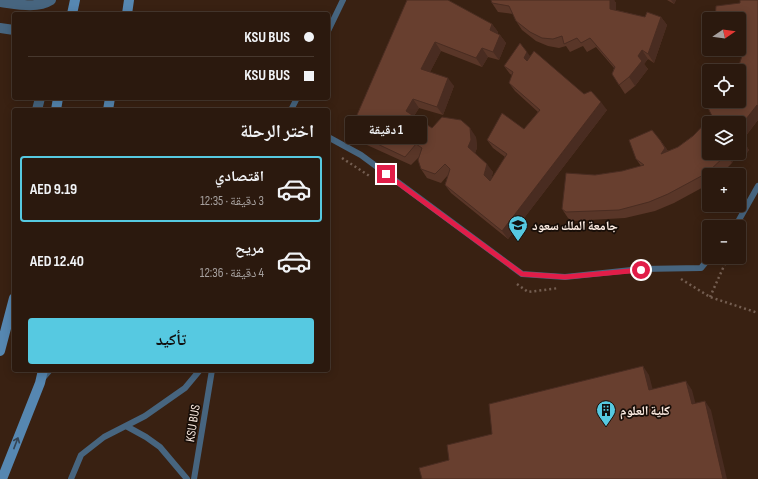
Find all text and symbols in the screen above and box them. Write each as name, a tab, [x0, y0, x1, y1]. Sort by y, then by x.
north arrow	[702, 12, 746, 56]
map controls	[702, 12, 746, 264]
text: KSU BUS	[244, 28, 290, 47]
button: locate	[702, 64, 746, 108]
text: KSU BUS	[244, 66, 290, 85]
callout: 1 دقيقة	[345, 116, 427, 144]
button: layers	[702, 116, 746, 160]
text: اختر الرحلة	[240, 121, 314, 142]
text: 1 دقيقة	[369, 122, 403, 138]
route end	[377, 165, 395, 183]
text: اقتصادي	[215, 167, 264, 186]
button: +	[702, 168, 746, 212]
icon: car	[276, 171, 312, 207]
text: AED 9.19	[30, 180, 77, 199]
text: 3 دقيقة · 12:35	[200, 193, 264, 209]
school or university icon: جامعة الملك سعود	[507, 214, 529, 242]
place label: جامعة الملك سعود	[532, 218, 618, 234]
button: −	[702, 220, 746, 264]
text: مريح	[235, 239, 264, 258]
icon: car	[276, 243, 312, 279]
text: AED 12.40	[30, 252, 84, 271]
route start	[632, 261, 650, 279]
text: 4 دقيقة · 12:36	[200, 265, 264, 281]
button: تأكيد	[28, 318, 314, 364]
building icon: كلية العلوم	[595, 399, 617, 427]
street label: KSU BUS	[182, 403, 204, 443]
place label: كلية العلوم	[620, 403, 670, 420]
one-way arrow	[13, 437, 21, 449]

